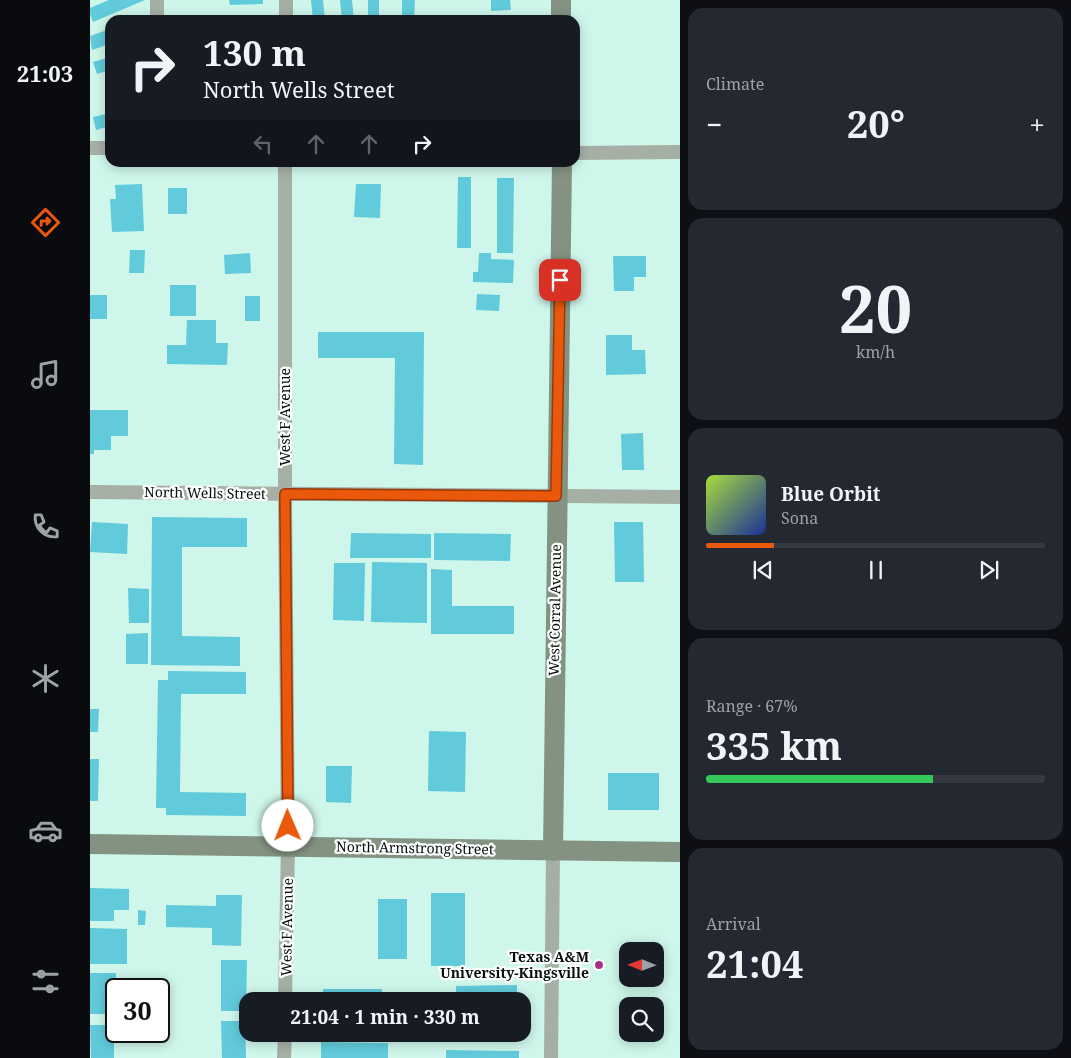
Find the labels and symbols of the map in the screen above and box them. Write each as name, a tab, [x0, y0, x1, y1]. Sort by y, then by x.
pin	[539, 259, 581, 301]
street label: West F Avenue	[275, 368, 294, 466]
street label: North Wells Street	[144, 482, 266, 503]
street label: West Corral Avenue	[544, 544, 565, 676]
position arrow	[261, 799, 313, 851]
street label: North Armstrong Street	[336, 837, 494, 858]
street label: West F Avenue	[276, 878, 297, 976]
north arrow	[619, 942, 664, 988]
place label: Texas A&M University-Kingsville	[440, 947, 589, 982]
marker: Texas A&M University-Kingsville	[593, 959, 605, 971]
speed limit sign: 30	[105, 978, 170, 1043]

